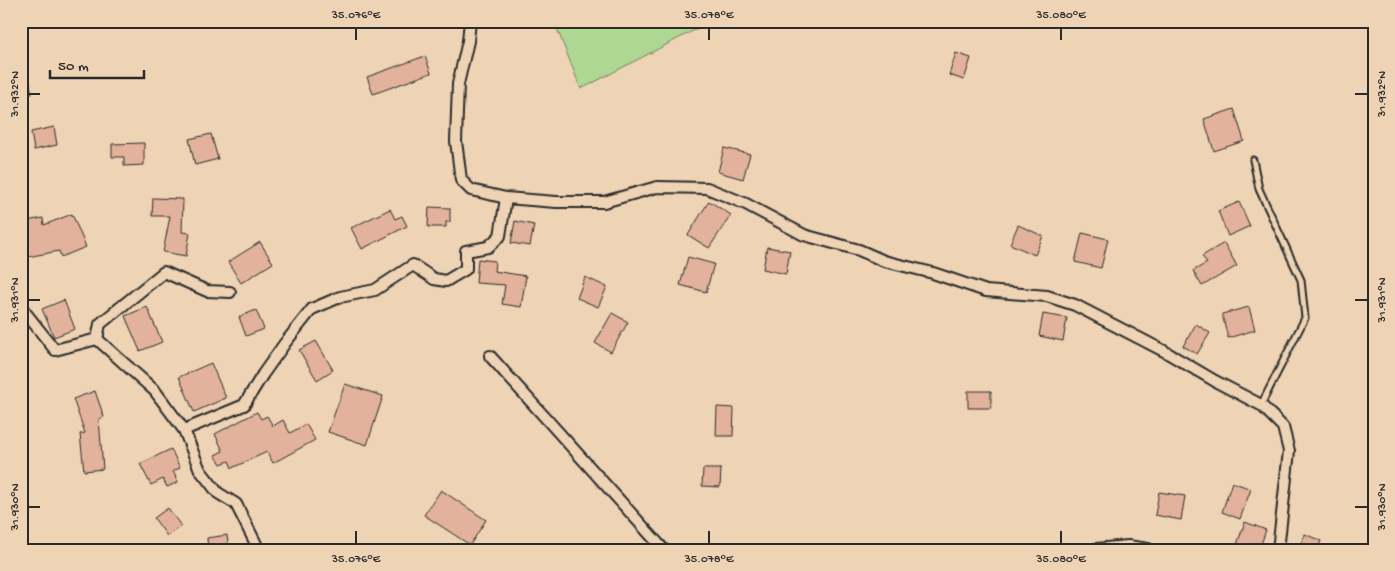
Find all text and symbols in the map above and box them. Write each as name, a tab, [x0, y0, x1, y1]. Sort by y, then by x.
text: 35.076°E	[331, 9, 381, 23]
text: 35.078°E	[684, 9, 734, 23]
text: 35.080°E	[1035, 9, 1086, 23]
scale bar	[50, 48, 144, 80]
text: 50 m	[58, 58, 89, 76]
text: 31.932°N	[9, 71, 23, 118]
text: 31.932°N	[1376, 71, 1390, 118]
text: 31.931°N	[9, 277, 23, 324]
text: 31.931°N	[1376, 277, 1390, 324]
text: 31.930°N	[9, 483, 23, 532]
text: 31.930°N	[1376, 483, 1390, 532]
text: 35.076°E	[331, 553, 381, 567]
text: 35.078°E	[684, 553, 734, 567]
text: 35.080°E	[1035, 553, 1086, 567]

